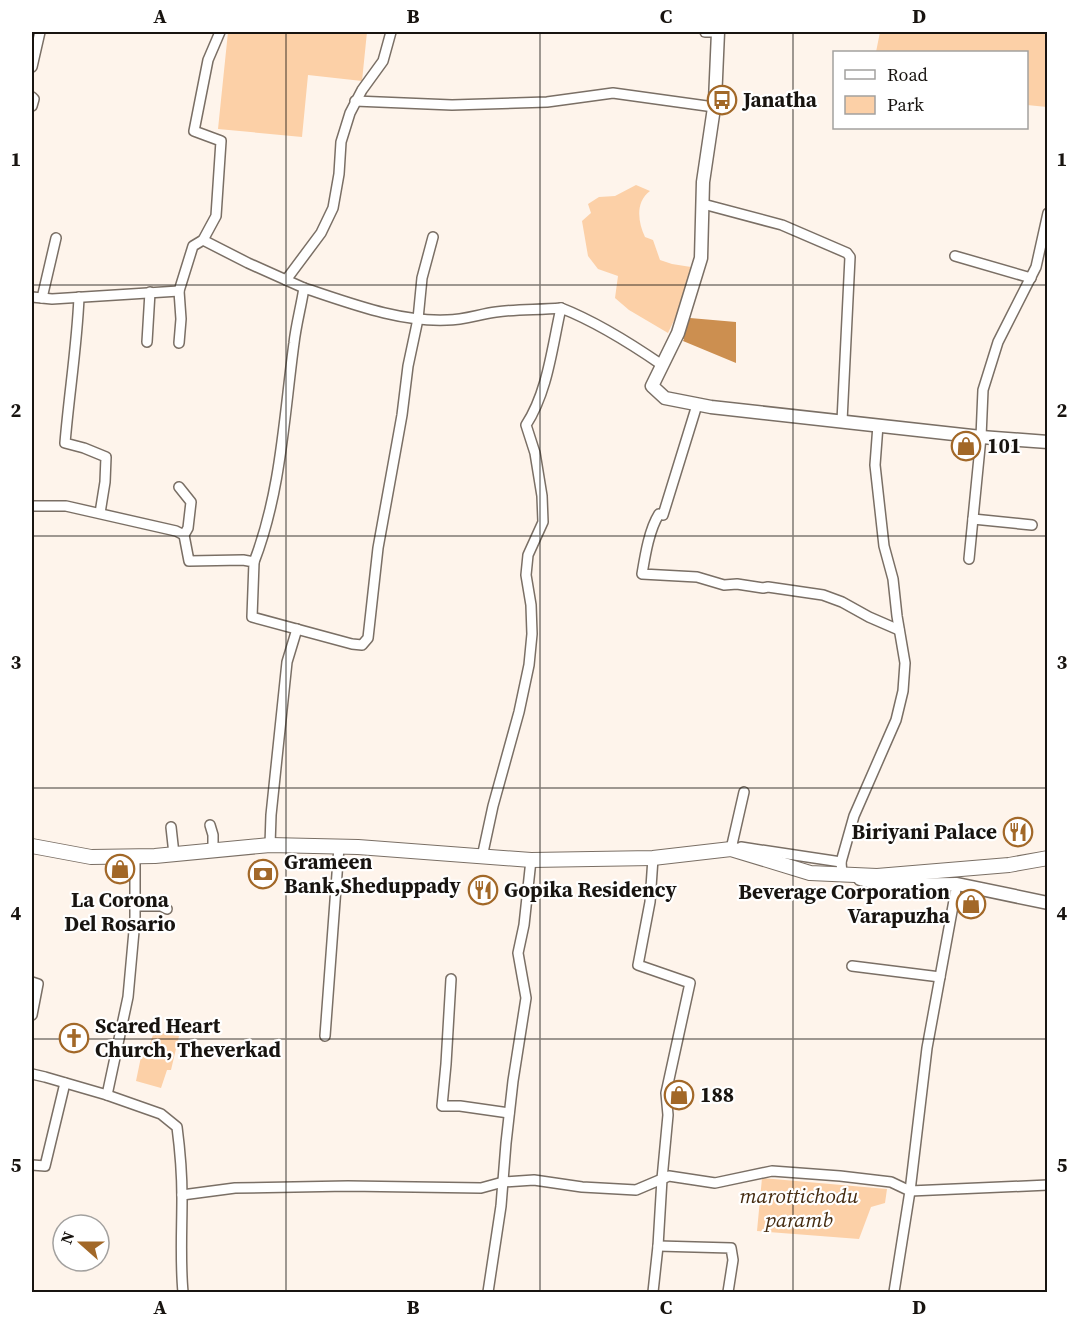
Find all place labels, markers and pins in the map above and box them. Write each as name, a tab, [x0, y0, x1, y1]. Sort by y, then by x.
bus stop icon: Janatha	[706, 84, 738, 116]
place label: Janatha	[741, 85, 818, 114]
shop icon: 101	[950, 430, 982, 462]
place label: 101	[987, 431, 1021, 460]
restaurant icon: Biriyani Palace	[1002, 816, 1034, 848]
place label: Biriyani Palace	[852, 817, 997, 846]
place label: Grameen Bank,Sheduppady	[284, 847, 461, 900]
shop icon: La Corona Del Rosario	[104, 853, 136, 885]
bank icon: Grameen Bank,Sheduppady	[247, 858, 279, 890]
restaurant icon: Gopika Residency	[467, 874, 499, 906]
place label: Gopika Residency	[504, 875, 677, 904]
place label: Beverage Corporation Varapuzha	[738, 877, 951, 930]
place label: La Corona Del Rosario	[64, 885, 176, 938]
shop icon: Beverage Corporation Varapuzha	[955, 888, 987, 920]
place label: Scared Heart Church, Theverkad	[95, 1011, 281, 1064]
church icon: Scared Heart Church, Theverkad	[58, 1022, 90, 1054]
shop icon: 188	[663, 1079, 695, 1111]
place label: 188	[700, 1080, 734, 1109]

